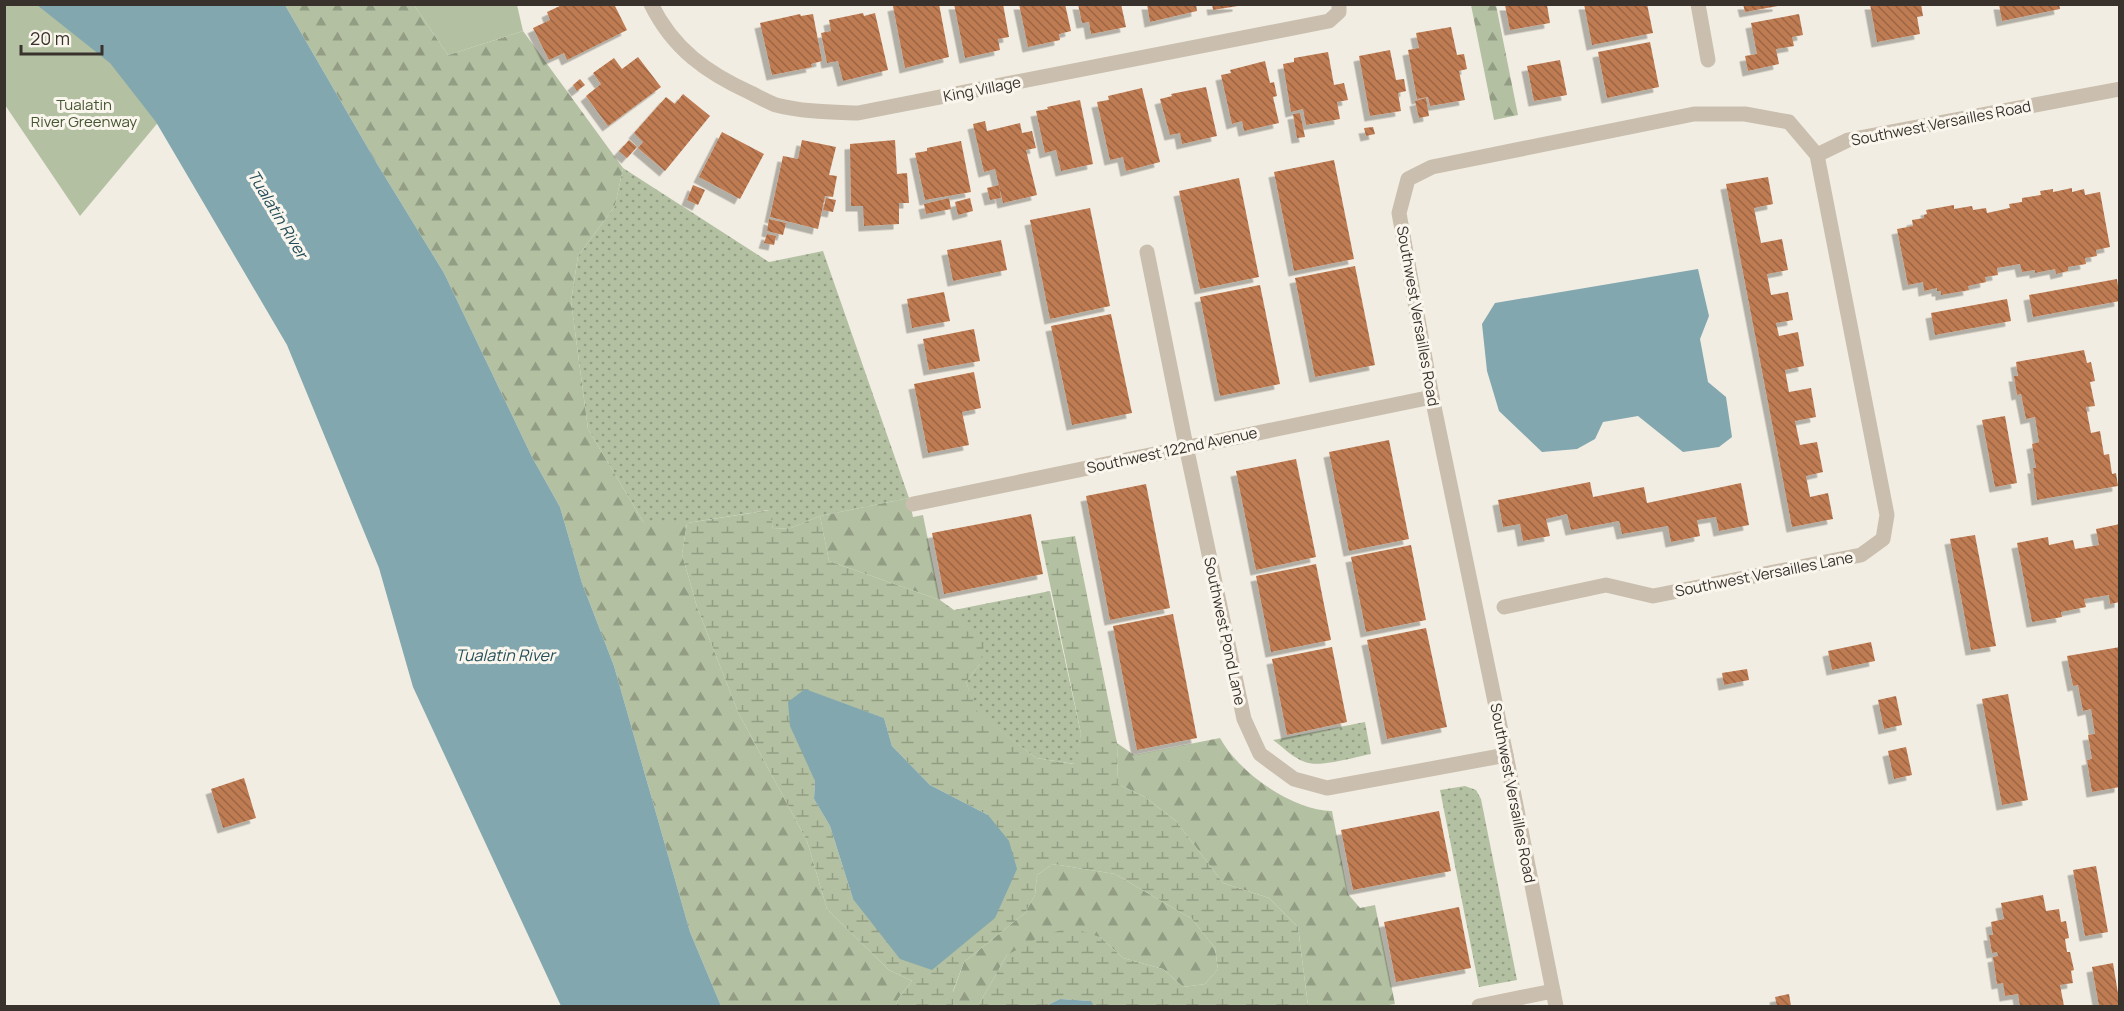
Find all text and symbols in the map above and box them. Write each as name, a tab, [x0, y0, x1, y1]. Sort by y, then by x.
scale bar	[21, 18, 102, 56]
text: 20 m	[30, 26, 70, 50]
street label: King Village	[941, 71, 1023, 107]
park label: Tualatin River Greenway	[31, 94, 137, 132]
street label: Southwest Versailles Road	[1849, 95, 2033, 151]
water label: Tualatin River	[243, 166, 314, 264]
street label: Southwest Versailles Road	[1392, 224, 1444, 408]
street label: Southwest 122nd Avenue	[1085, 422, 1259, 478]
street label: Southwest Versailles Lane	[1673, 546, 1855, 602]
street label: Southwest Pond Lane	[1199, 555, 1251, 707]
water label: Tualatin River	[455, 644, 557, 666]
street label: Southwest Versailles Road	[1485, 701, 1541, 885]

